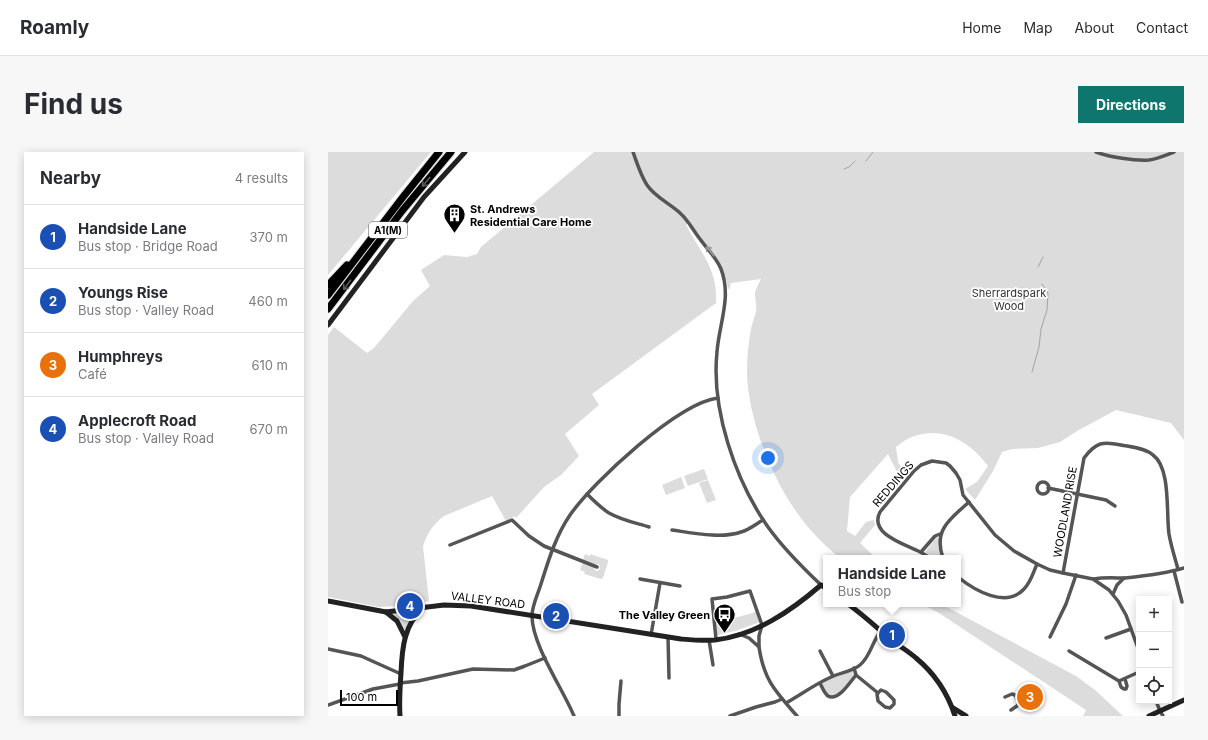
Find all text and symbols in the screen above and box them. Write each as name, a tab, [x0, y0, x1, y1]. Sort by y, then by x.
text: Roamly	[20, 16, 89, 39]
text: Home	[962, 19, 1001, 36]
text: Map	[1023, 19, 1053, 36]
text: About	[1075, 19, 1114, 36]
text: Contact	[1136, 19, 1188, 36]
button: Directions	[1078, 86, 1184, 123]
text: Find us	[24, 87, 123, 121]
text: Nearby	[40, 168, 101, 188]
text: 4 results	[235, 170, 288, 186]
one-way arrow	[422, 176, 431, 187]
building icon: St. Andrews Residential Care Home	[442, 202, 468, 235]
place label: St. Andrews Residential Care Home	[470, 202, 592, 229]
text: Handside Lane	[78, 219, 187, 238]
road number: A1(M)	[369, 222, 407, 238]
text: 1	[50, 229, 56, 245]
text: 370 m	[250, 229, 288, 245]
text: Bus stop · Bridge Road	[78, 238, 218, 254]
one-way arrow	[705, 246, 714, 257]
one-way arrow	[343, 279, 351, 290]
text: Youngs Rise	[78, 283, 168, 302]
park label: Sherrardspark Wood	[972, 286, 1046, 313]
text: 2	[49, 293, 57, 309]
text: 460 m	[248, 293, 288, 309]
text: Bus stop · Valley Road	[78, 302, 214, 318]
text: Humphreys	[78, 347, 163, 366]
text: 3	[49, 357, 57, 373]
text: 610 m	[251, 357, 288, 373]
text: Café	[78, 366, 107, 382]
text: Applecroft Road	[78, 411, 196, 430]
text: 4	[49, 421, 57, 437]
text: 670 m	[250, 421, 288, 437]
text: Bus stop · Valley Road	[78, 430, 214, 446]
your location	[758, 448, 778, 468]
street label: REDDINGS	[869, 458, 917, 510]
street label: WOODLAND RISE	[1050, 465, 1080, 559]
popup	[823, 555, 961, 607]
text: Handside Lane	[838, 564, 946, 583]
text: Bus stop	[838, 583, 891, 599]
street label: VALLEY ROAD	[450, 589, 526, 612]
pin: 4	[397, 591, 423, 621]
map controls	[1136, 596, 1172, 704]
button: +	[1136, 596, 1172, 632]
pin: 2	[543, 601, 569, 631]
bus stop icon: The Valley Green	[712, 602, 738, 635]
place label: The Valley Green	[619, 608, 710, 622]
pin: 1	[879, 620, 905, 650]
button: −	[1136, 632, 1172, 668]
button: locate	[1136, 668, 1172, 704]
pin: 3	[1017, 682, 1043, 712]
scale bar	[340, 688, 398, 707]
text: 100 m	[346, 690, 377, 704]

